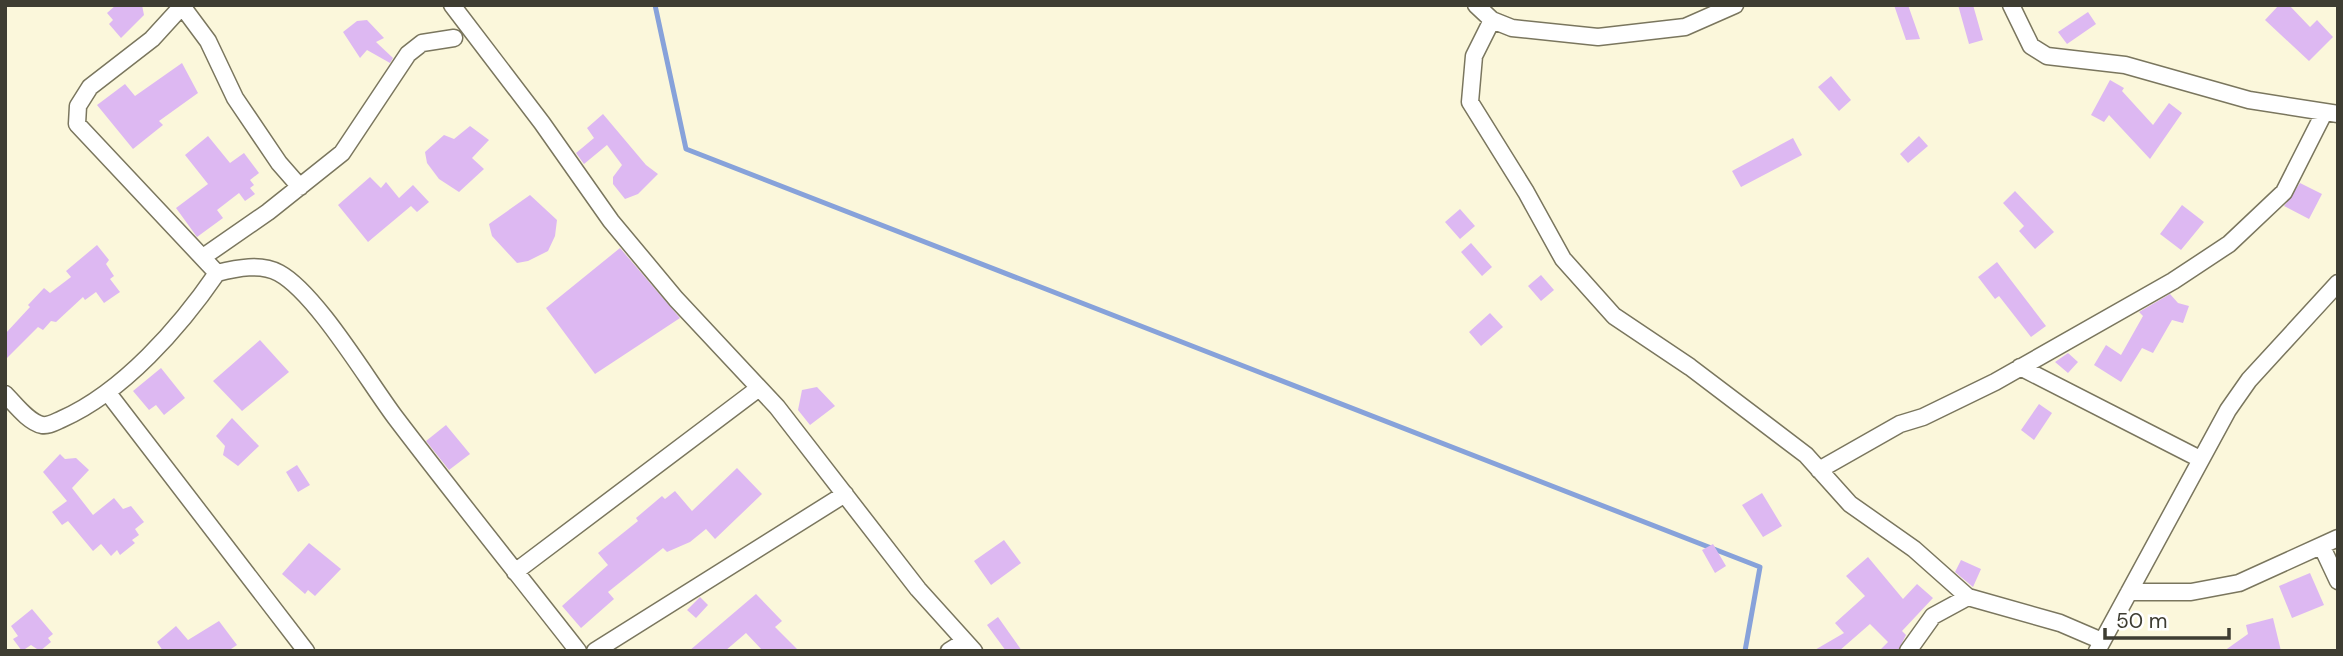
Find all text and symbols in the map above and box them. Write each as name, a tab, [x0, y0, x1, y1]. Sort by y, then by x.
scale bar	[2105, 596, 2229, 640]
text: 50 m	[2116, 607, 2167, 635]

